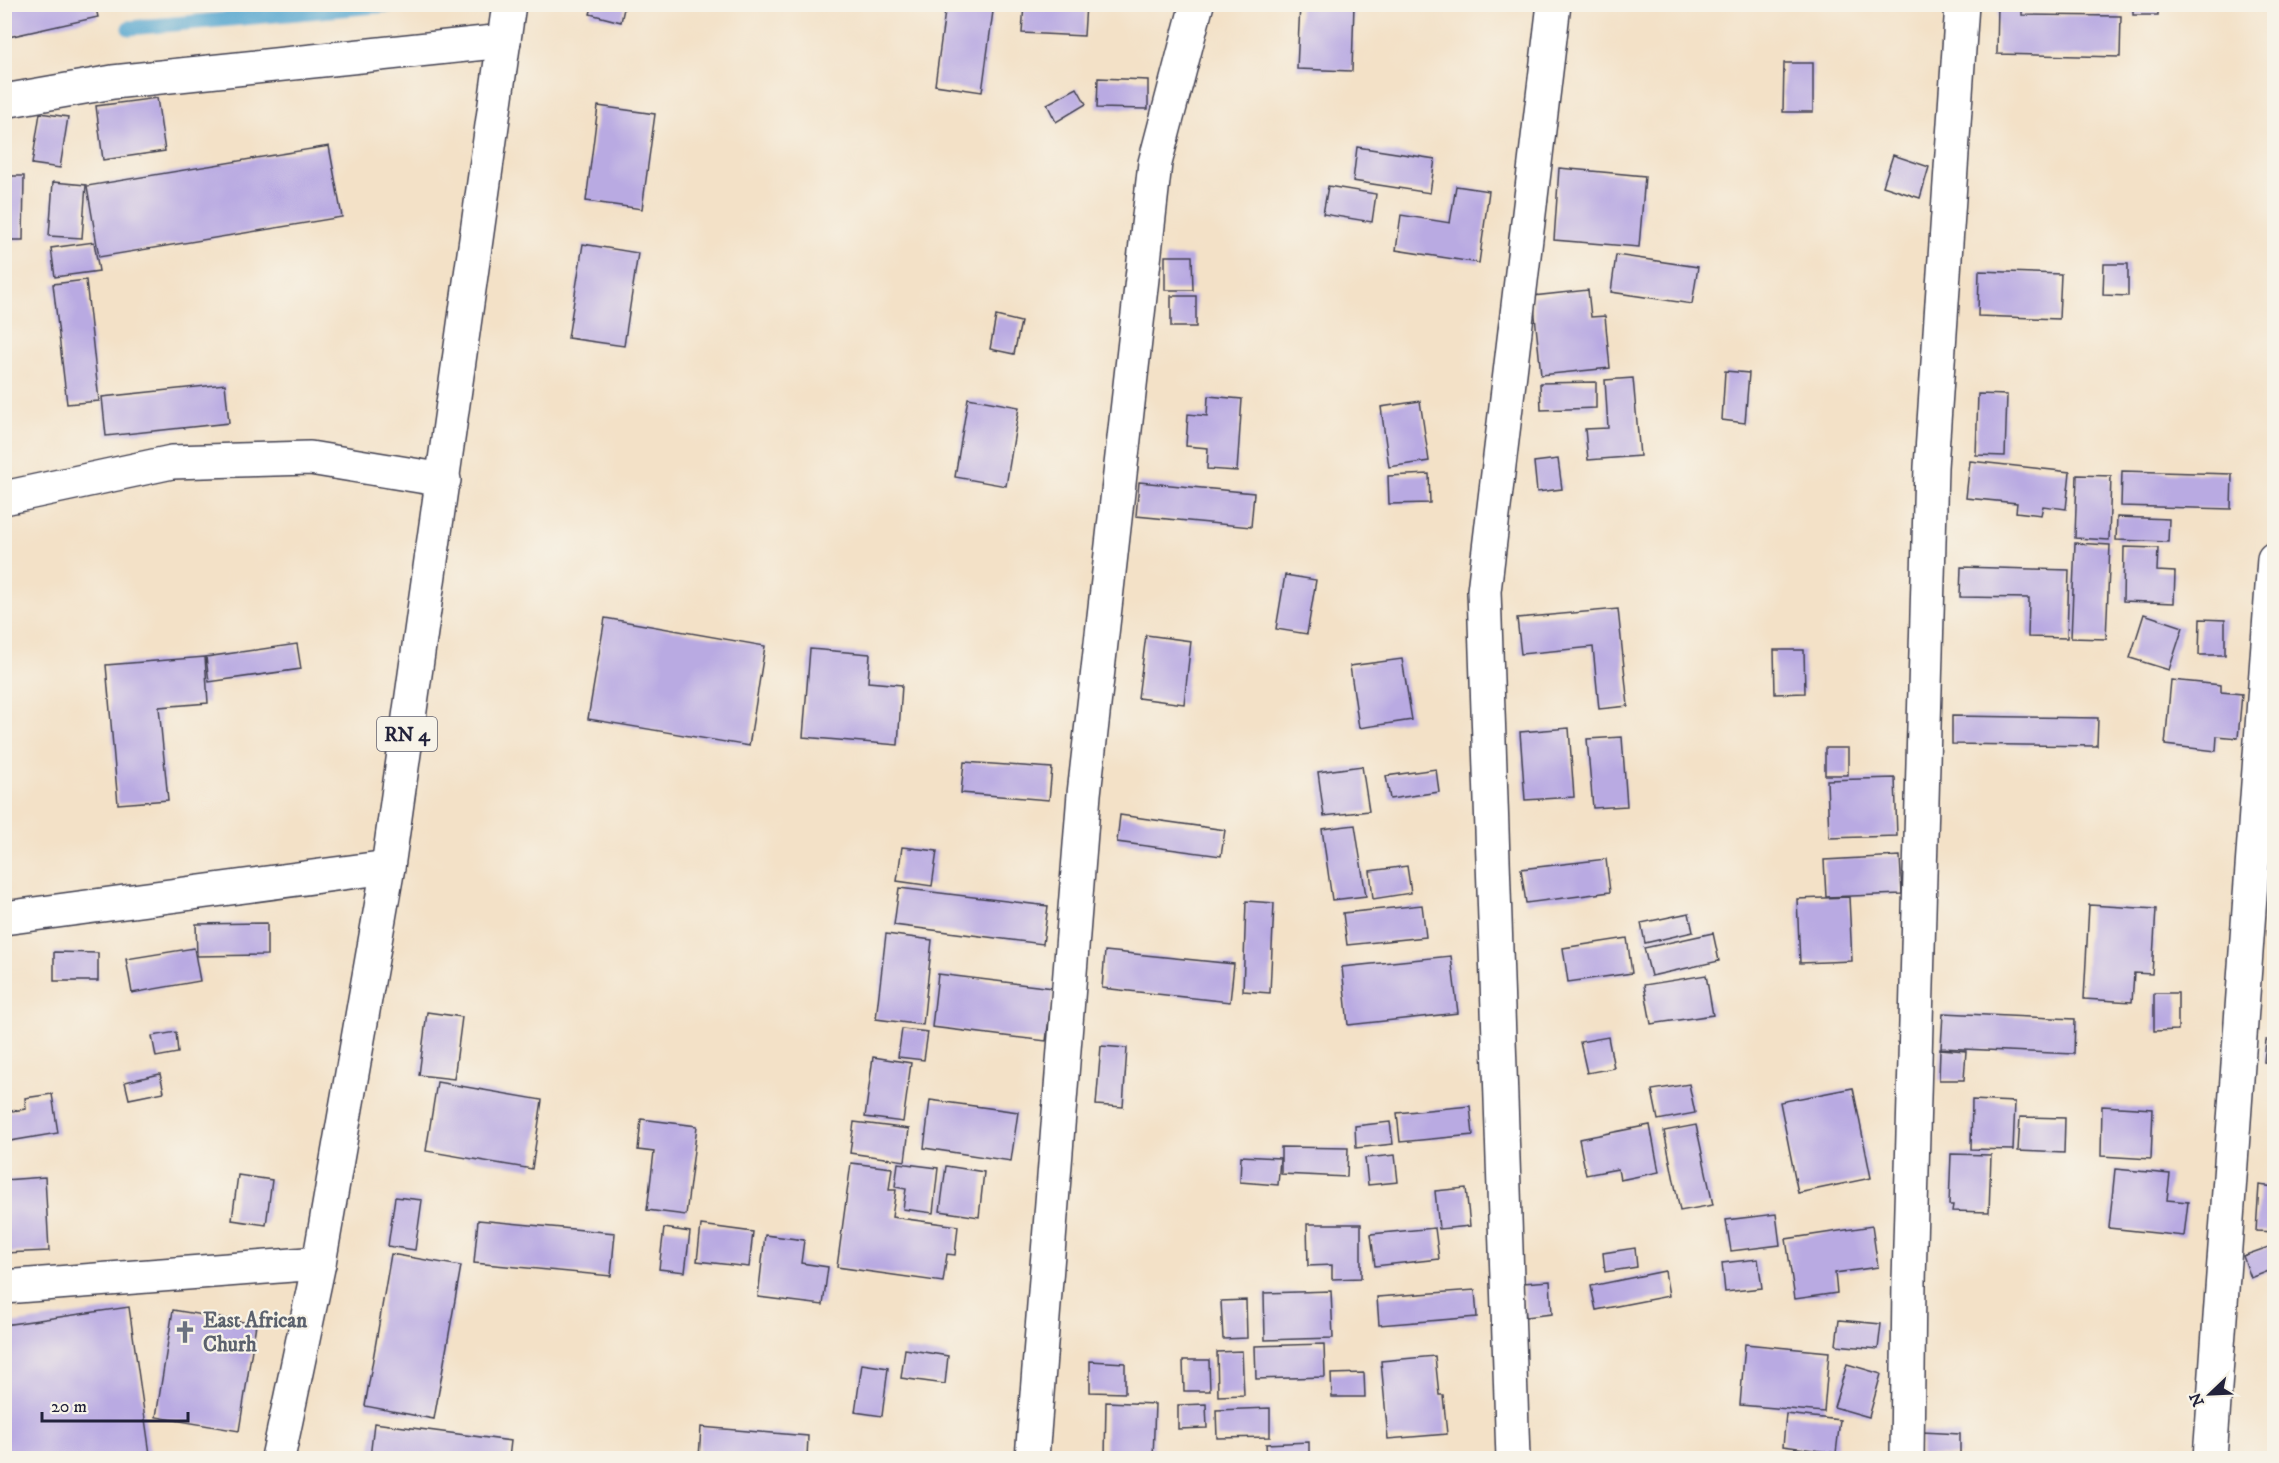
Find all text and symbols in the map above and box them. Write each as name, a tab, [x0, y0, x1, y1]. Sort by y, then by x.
road number: RN 4	[377, 717, 437, 751]
place label: East African Churh	[203, 1308, 308, 1358]
church icon: East African Churh	[172, 1319, 198, 1345]
north arrow	[2180, 1364, 2240, 1424]
scale bar	[42, 1385, 188, 1423]
text: N	[2185, 1390, 2209, 1409]
text: 20 m	[51, 1396, 87, 1418]

